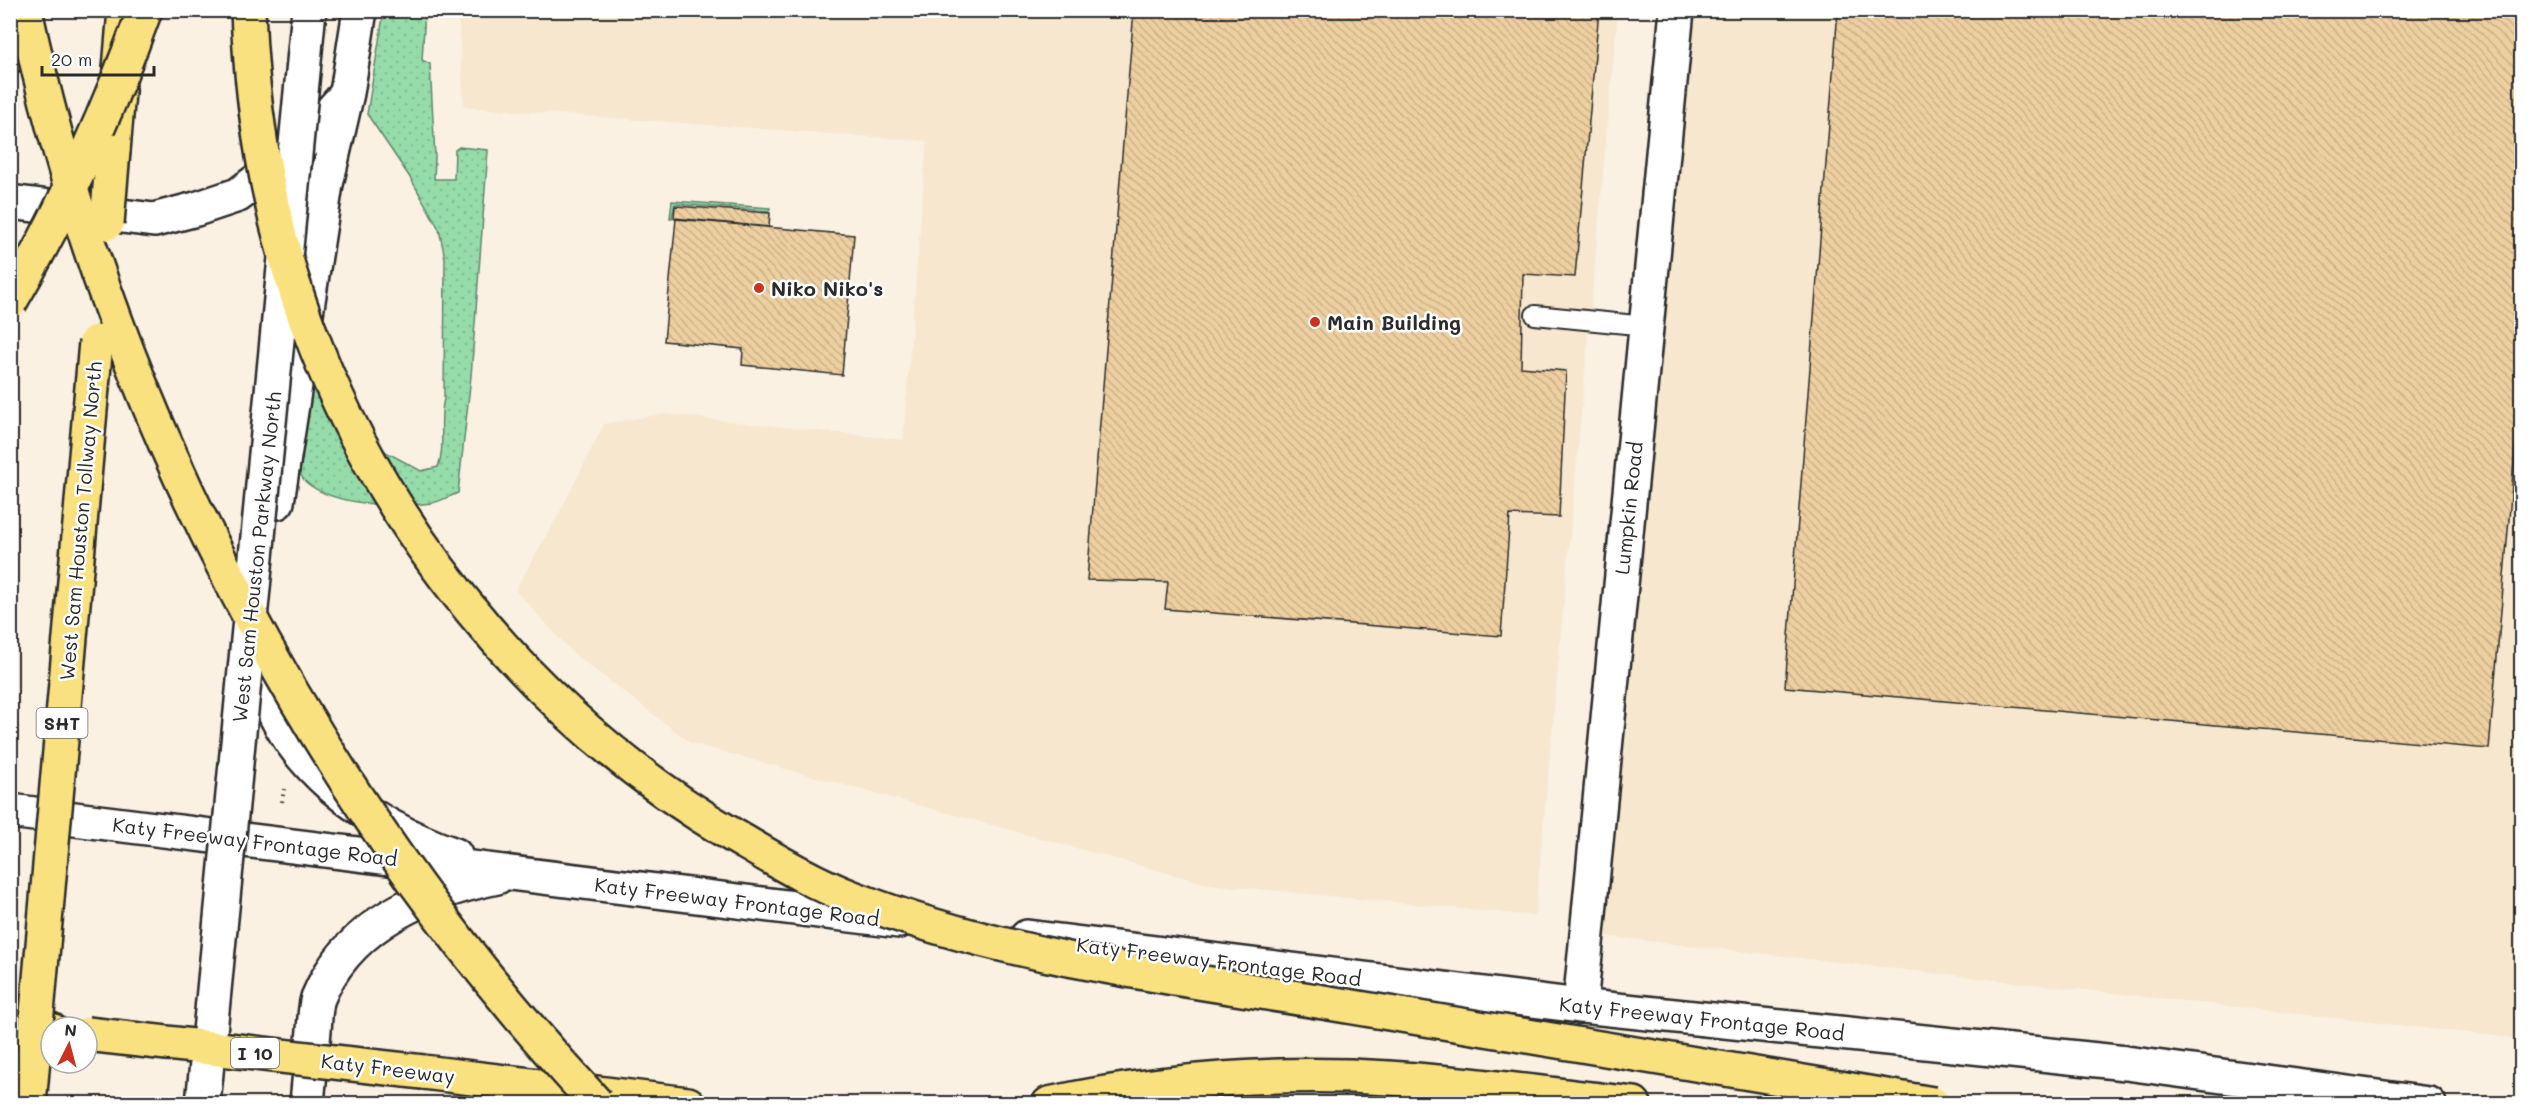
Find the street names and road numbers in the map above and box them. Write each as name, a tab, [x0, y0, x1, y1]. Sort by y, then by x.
street label: West Sam Houston Tollway North	[53, 360, 107, 682]
street label: West Sam Houston Parkway North	[226, 390, 286, 724]
street label: Lumpkin Road	[1608, 440, 1648, 576]
road number: SHT	[36, 708, 88, 738]
street label: Katy Freeway Frontage Road	[111, 811, 399, 871]
street label: Katy Freeway Frontage Road	[593, 871, 881, 931]
street label: Katy Freeway Frontage Road	[1075, 931, 1363, 991]
street label: Katy Freeway Frontage Road	[1558, 990, 1846, 1046]
road number: I 10	[231, 1038, 279, 1068]
street label: Katy Freeway	[320, 1047, 456, 1089]

